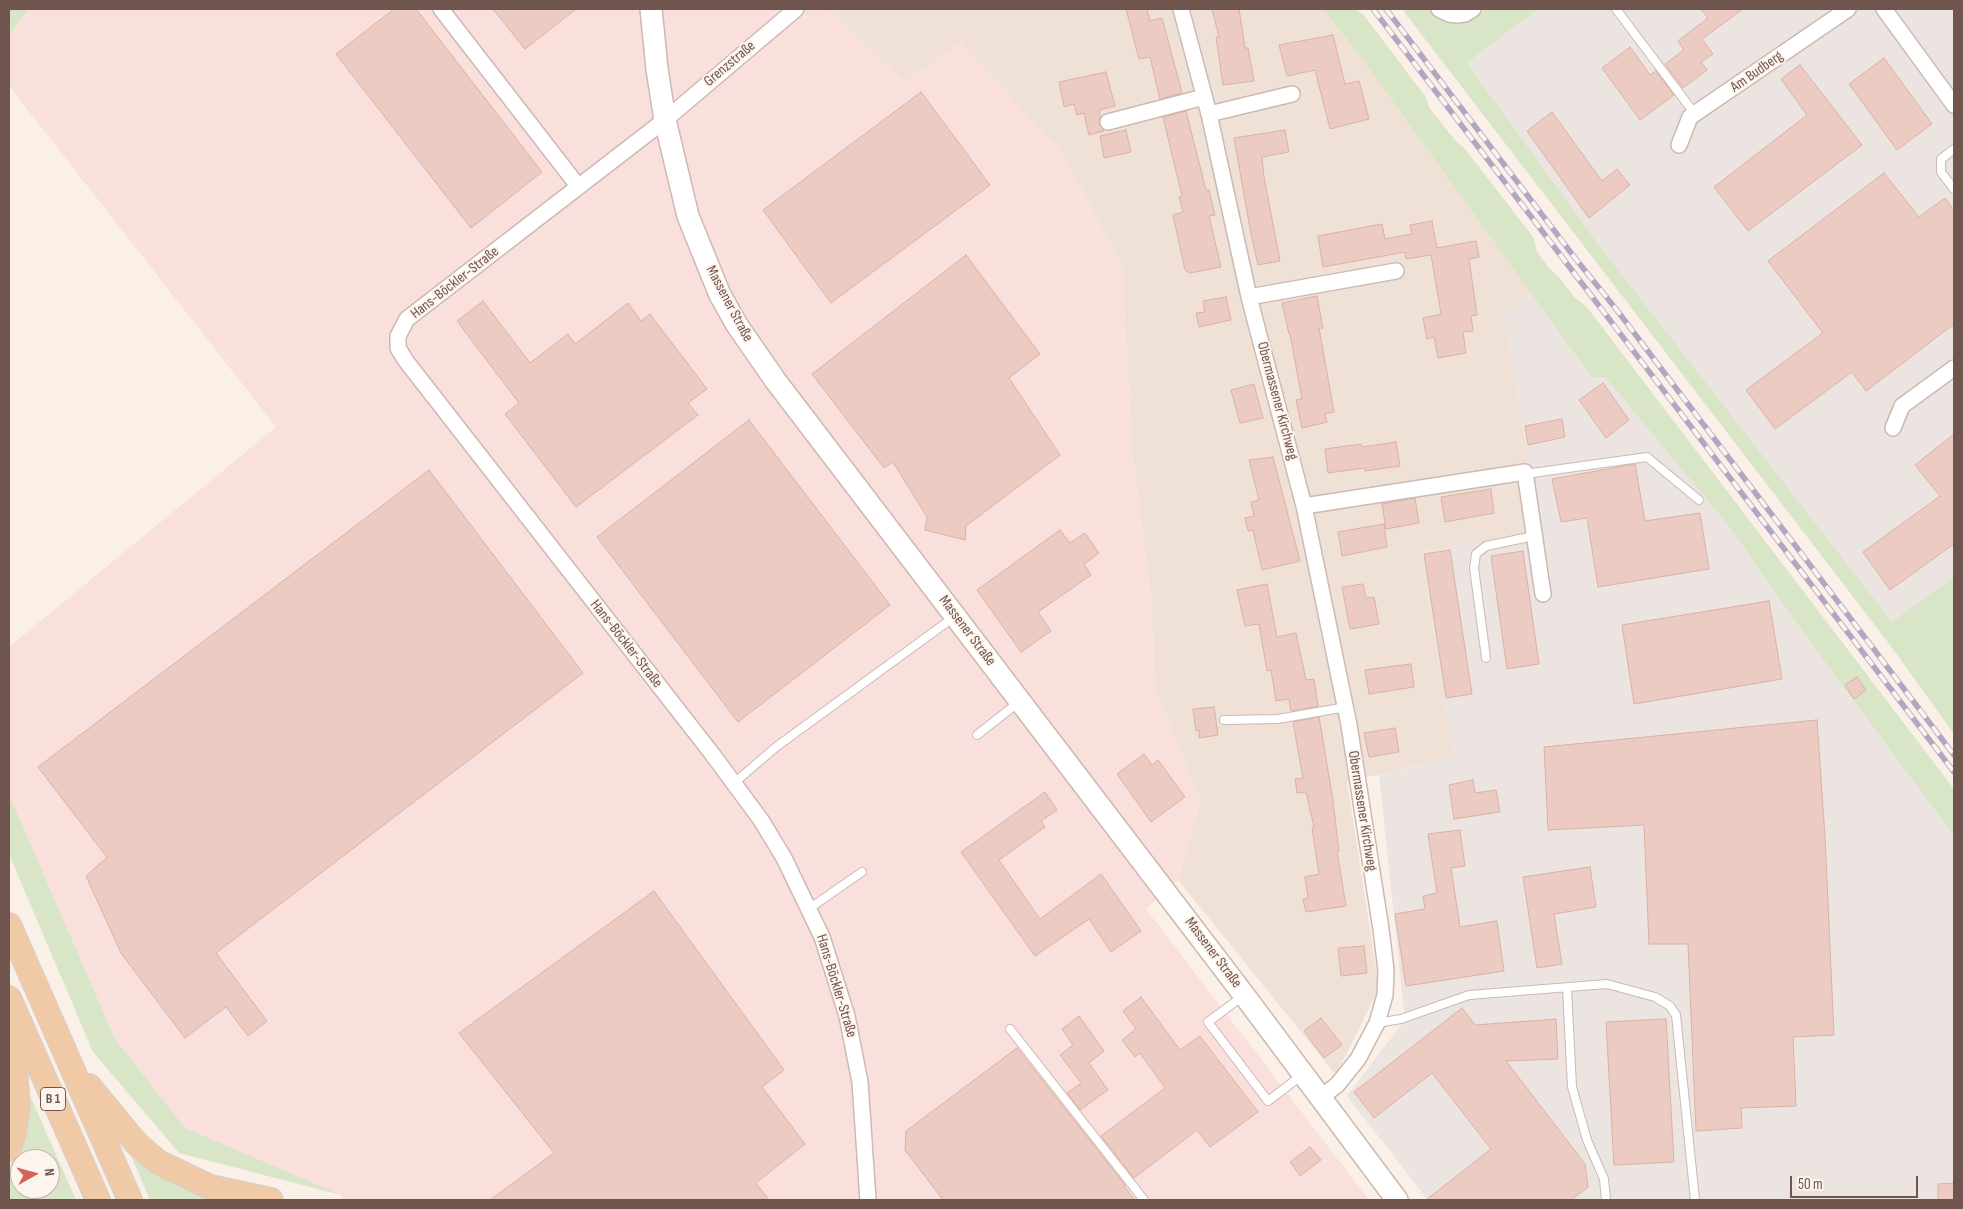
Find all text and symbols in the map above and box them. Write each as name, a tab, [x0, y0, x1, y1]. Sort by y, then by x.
street label: Grenzstraße	[701, 37, 759, 91]
street label: Am Budberg	[1727, 47, 1787, 97]
street label: Hans-Böckler-Straße	[407, 243, 503, 323]
street label: Massener Straße	[701, 263, 757, 345]
street label: Obermassener Kirchweg	[1253, 340, 1301, 462]
street label: Massener Straße	[935, 592, 999, 670]
street label: Hans-Böckler-Straße	[586, 596, 666, 692]
street label: Obermassener Kirchweg	[1344, 750, 1380, 872]
street label: Massener Straße	[1181, 914, 1245, 992]
street label: Hans-Böckler-Straße	[812, 932, 860, 1040]
road number: B 1	[40, 1088, 66, 1110]
north arrow	[10, 1149, 60, 1199]
scale bar	[1793, 1166, 1920, 1198]
text: N	[40, 1167, 58, 1177]
text: 50 m	[1798, 1175, 1823, 1194]

